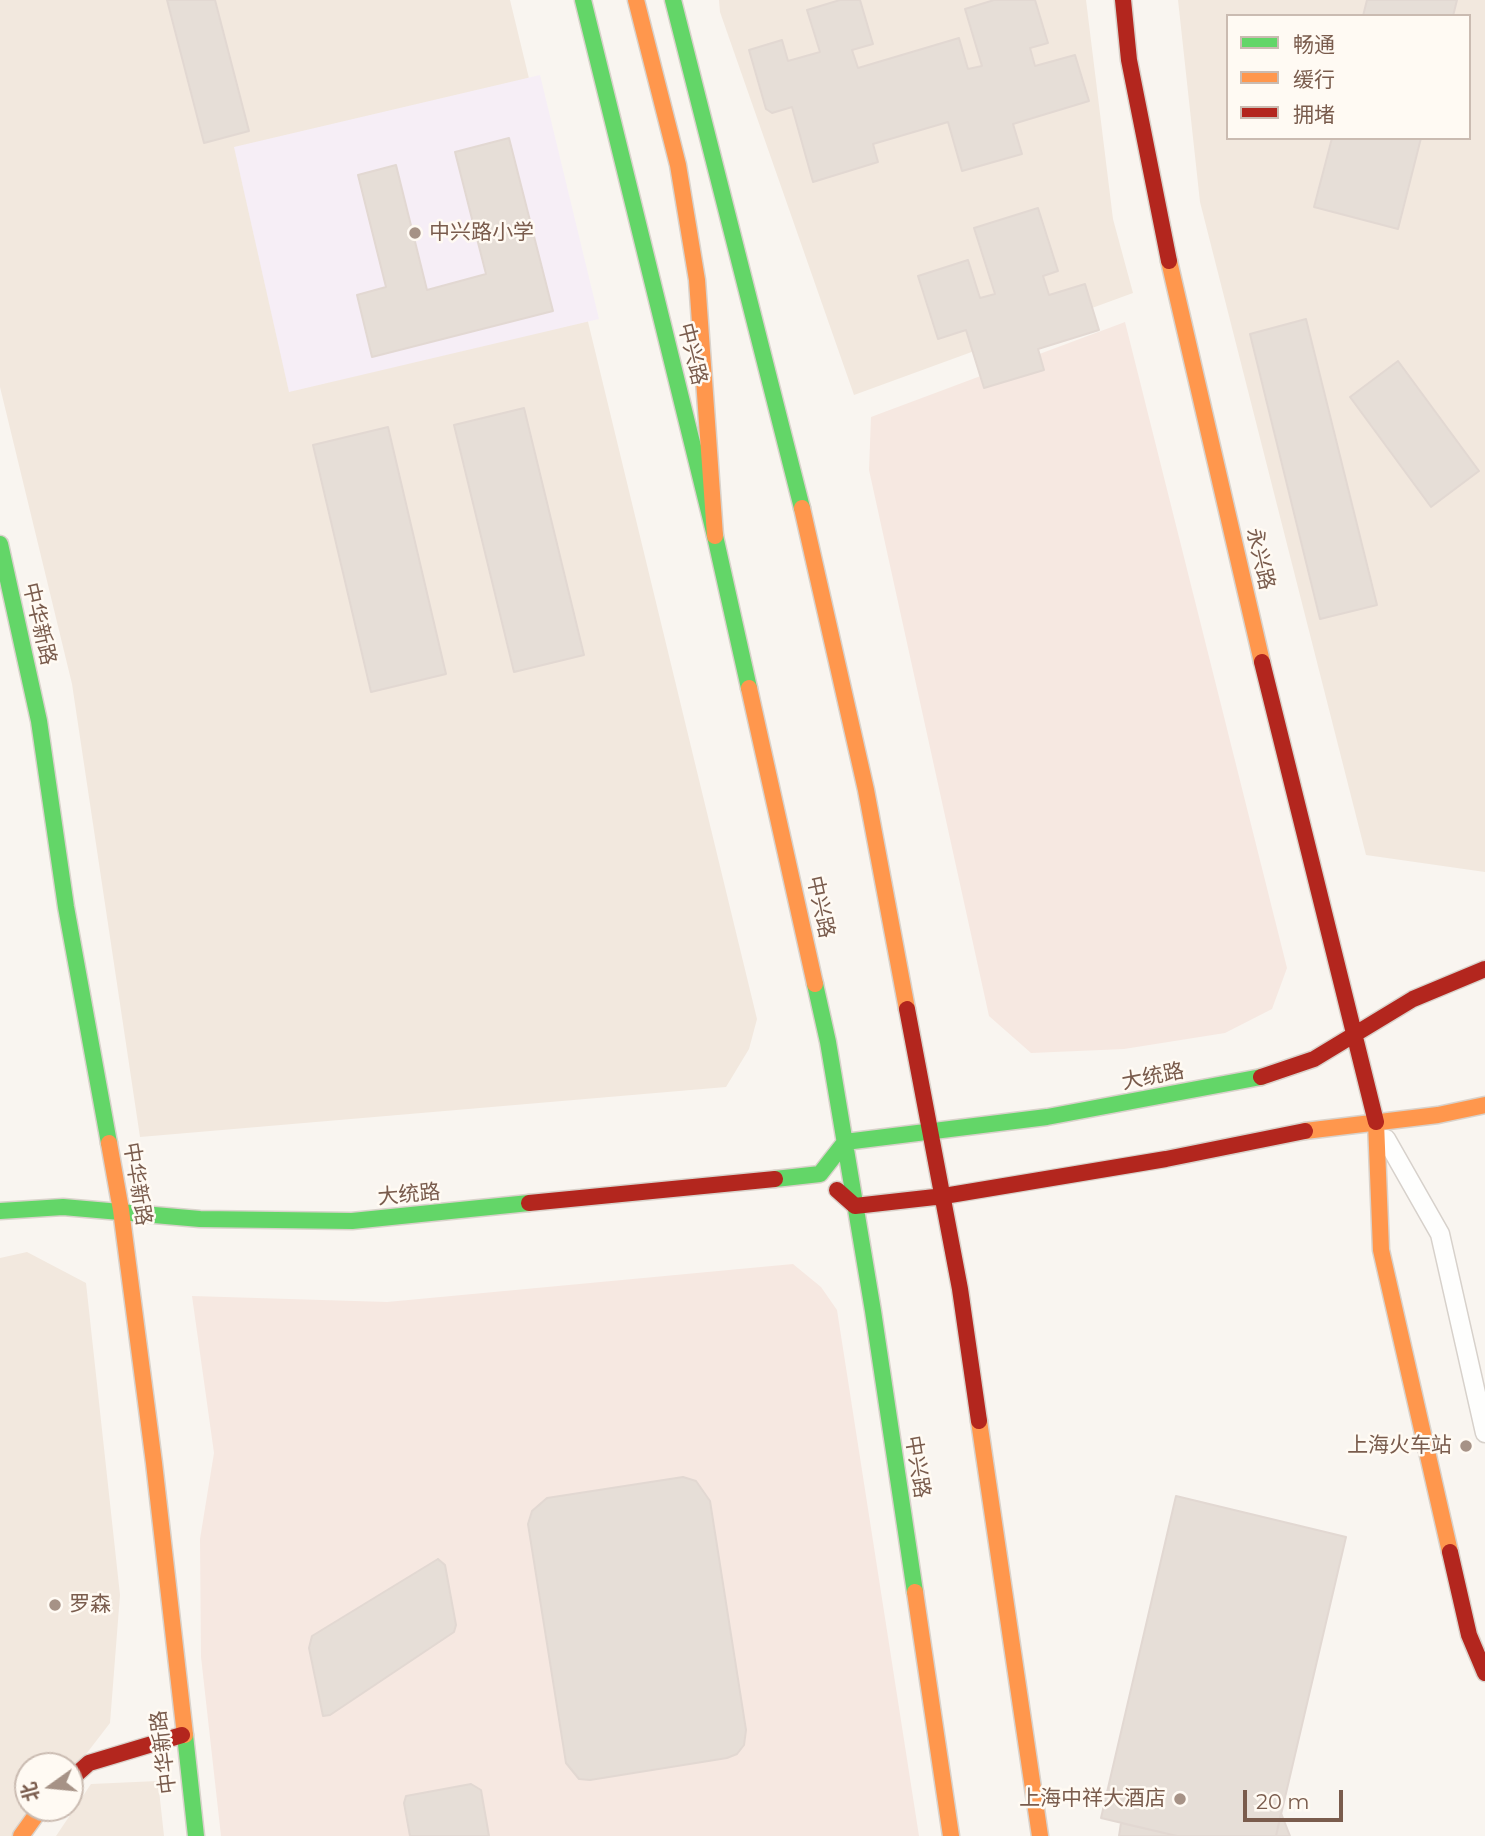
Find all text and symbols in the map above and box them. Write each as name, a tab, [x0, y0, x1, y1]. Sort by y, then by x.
legend	[1226, 14, 1471, 140]
text: 畅通	[1293, 32, 1335, 57]
text: 缓行	[1293, 67, 1335, 92]
text: 拥堵	[1293, 102, 1335, 127]
place label: 中兴路小学	[429, 220, 534, 246]
marker: 中兴路小学	[407, 225, 423, 241]
street label: 中兴路	[672, 320, 712, 388]
street label: 永兴路	[1241, 525, 1279, 593]
street label: 中华新路	[17, 580, 61, 668]
street label: 中兴路	[801, 874, 839, 940]
street label: 大统路	[1120, 1059, 1186, 1095]
street label: 中华新路	[118, 1141, 156, 1227]
street label: 大统路	[377, 1180, 441, 1210]
place label: 上海火车站	[1347, 1433, 1452, 1459]
street label: 中兴路	[900, 1434, 934, 1500]
marker: 上海火车站	[1458, 1438, 1474, 1454]
place label: 罗森	[69, 1592, 111, 1618]
marker: 罗森	[47, 1597, 63, 1613]
street label: 中华新路	[146, 1709, 182, 1795]
north arrow	[14, 1752, 84, 1822]
scale bar	[1247, 1776, 1347, 1820]
text: 北	[17, 1780, 44, 1804]
place label: 上海中祥大酒店	[1019, 1786, 1166, 1812]
text: 20 m	[1256, 1789, 1310, 1814]
marker: 上海中祥大酒店	[1172, 1791, 1188, 1807]

